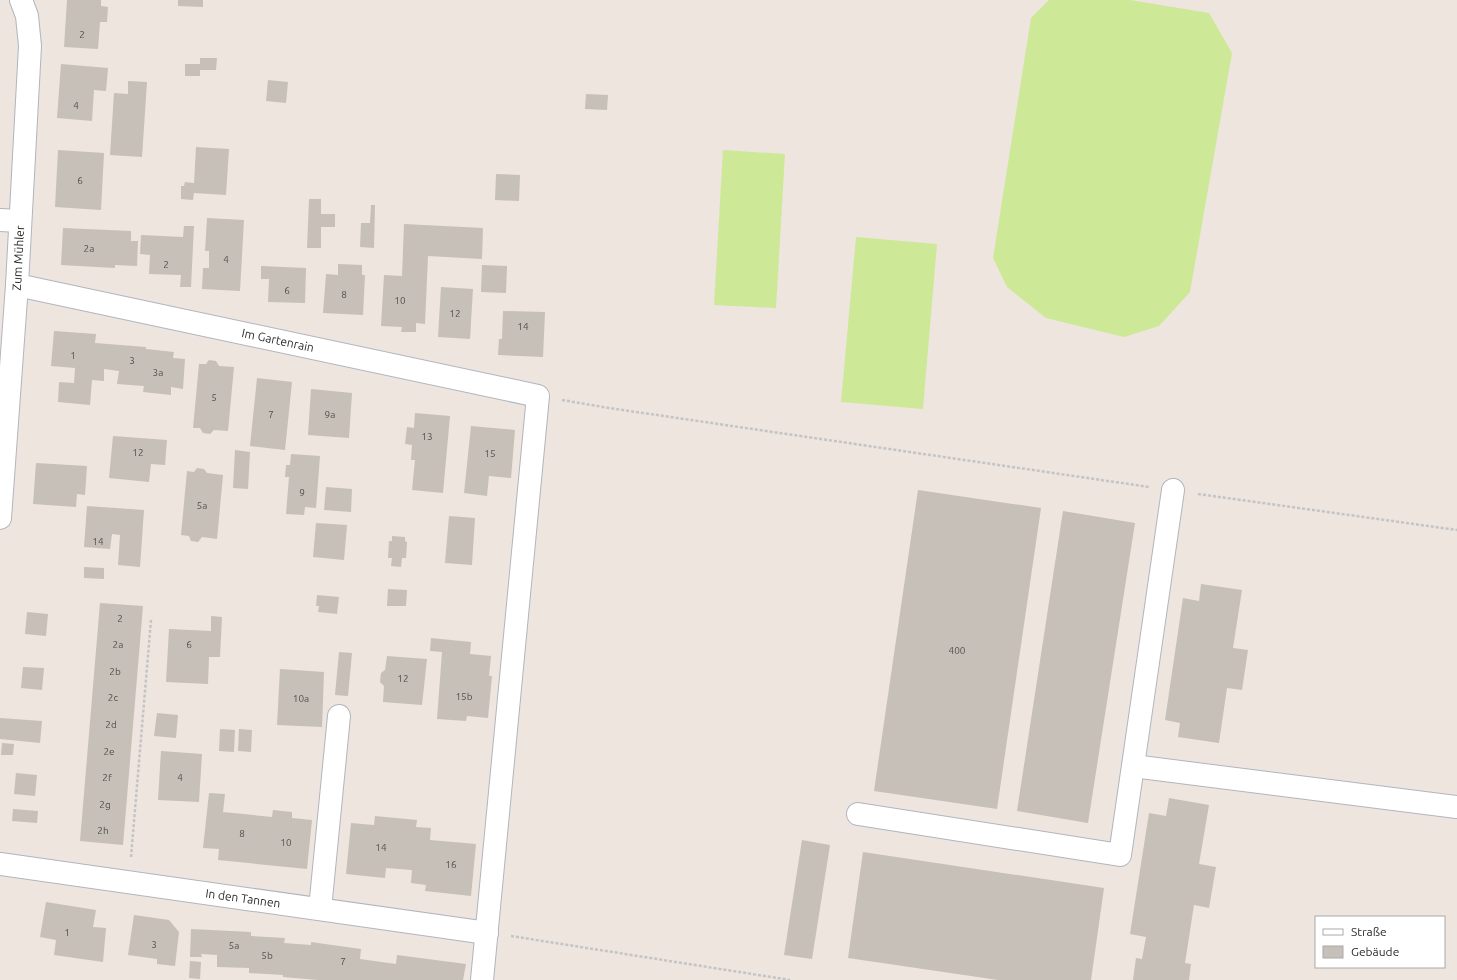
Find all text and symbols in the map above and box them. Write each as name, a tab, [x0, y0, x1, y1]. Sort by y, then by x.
house number: 2	[79, 29, 85, 40]
house number: 4	[73, 100, 79, 111]
house number: 6	[77, 175, 83, 186]
street label: Zum Mühler	[10, 225, 26, 291]
house number: 2a	[84, 243, 94, 254]
house number: 4	[223, 254, 229, 265]
house number: 2	[163, 259, 169, 270]
house number: 6	[284, 285, 290, 296]
house number: 8	[341, 289, 347, 300]
house number: 10	[394, 295, 406, 306]
house number: 12	[449, 308, 461, 319]
house number: 14	[517, 321, 529, 332]
street label: Im Gartenrain	[241, 326, 315, 354]
house number: 1	[70, 350, 76, 361]
house number: 3	[129, 355, 135, 366]
house number: 3a	[153, 367, 163, 378]
house number: 5	[211, 392, 217, 403]
house number: 7	[268, 409, 274, 420]
house number: 9a	[325, 409, 335, 420]
house number: 13	[421, 431, 433, 442]
house number: 12	[132, 447, 144, 458]
house number: 15	[484, 448, 496, 459]
house number: 9	[299, 487, 305, 498]
house number: 5a	[197, 500, 207, 511]
house number: 14	[92, 536, 104, 547]
house number: 2	[117, 613, 123, 624]
house number: 2a	[113, 639, 123, 650]
house number: 6	[186, 639, 192, 650]
house number: 400	[949, 645, 966, 656]
house number: 2b	[109, 666, 121, 677]
house number: 12	[397, 673, 409, 684]
house number: 15b	[455, 691, 473, 702]
house number: 2c	[108, 692, 118, 703]
house number: 10a	[293, 693, 309, 704]
house number: 2d	[105, 719, 117, 730]
house number: 2e	[103, 746, 115, 757]
house number: 2f	[102, 772, 112, 783]
house number: 4	[177, 772, 183, 783]
house number: 2g	[99, 799, 111, 810]
house number: 2h	[97, 825, 109, 836]
house number: 8	[239, 828, 245, 839]
house number: 10	[280, 837, 292, 848]
house number: 14	[375, 842, 387, 853]
house number: 16	[445, 859, 457, 870]
street label: In den Tannen	[205, 886, 281, 910]
legend	[1315, 916, 1445, 968]
text: Straße	[1351, 925, 1387, 938]
house number: 1	[64, 927, 70, 938]
house number: 3	[151, 939, 157, 950]
house number: 5a	[229, 940, 239, 951]
text: Gebäude	[1351, 945, 1399, 958]
house number: 5b	[261, 950, 273, 961]
house number: 7	[340, 956, 346, 967]

